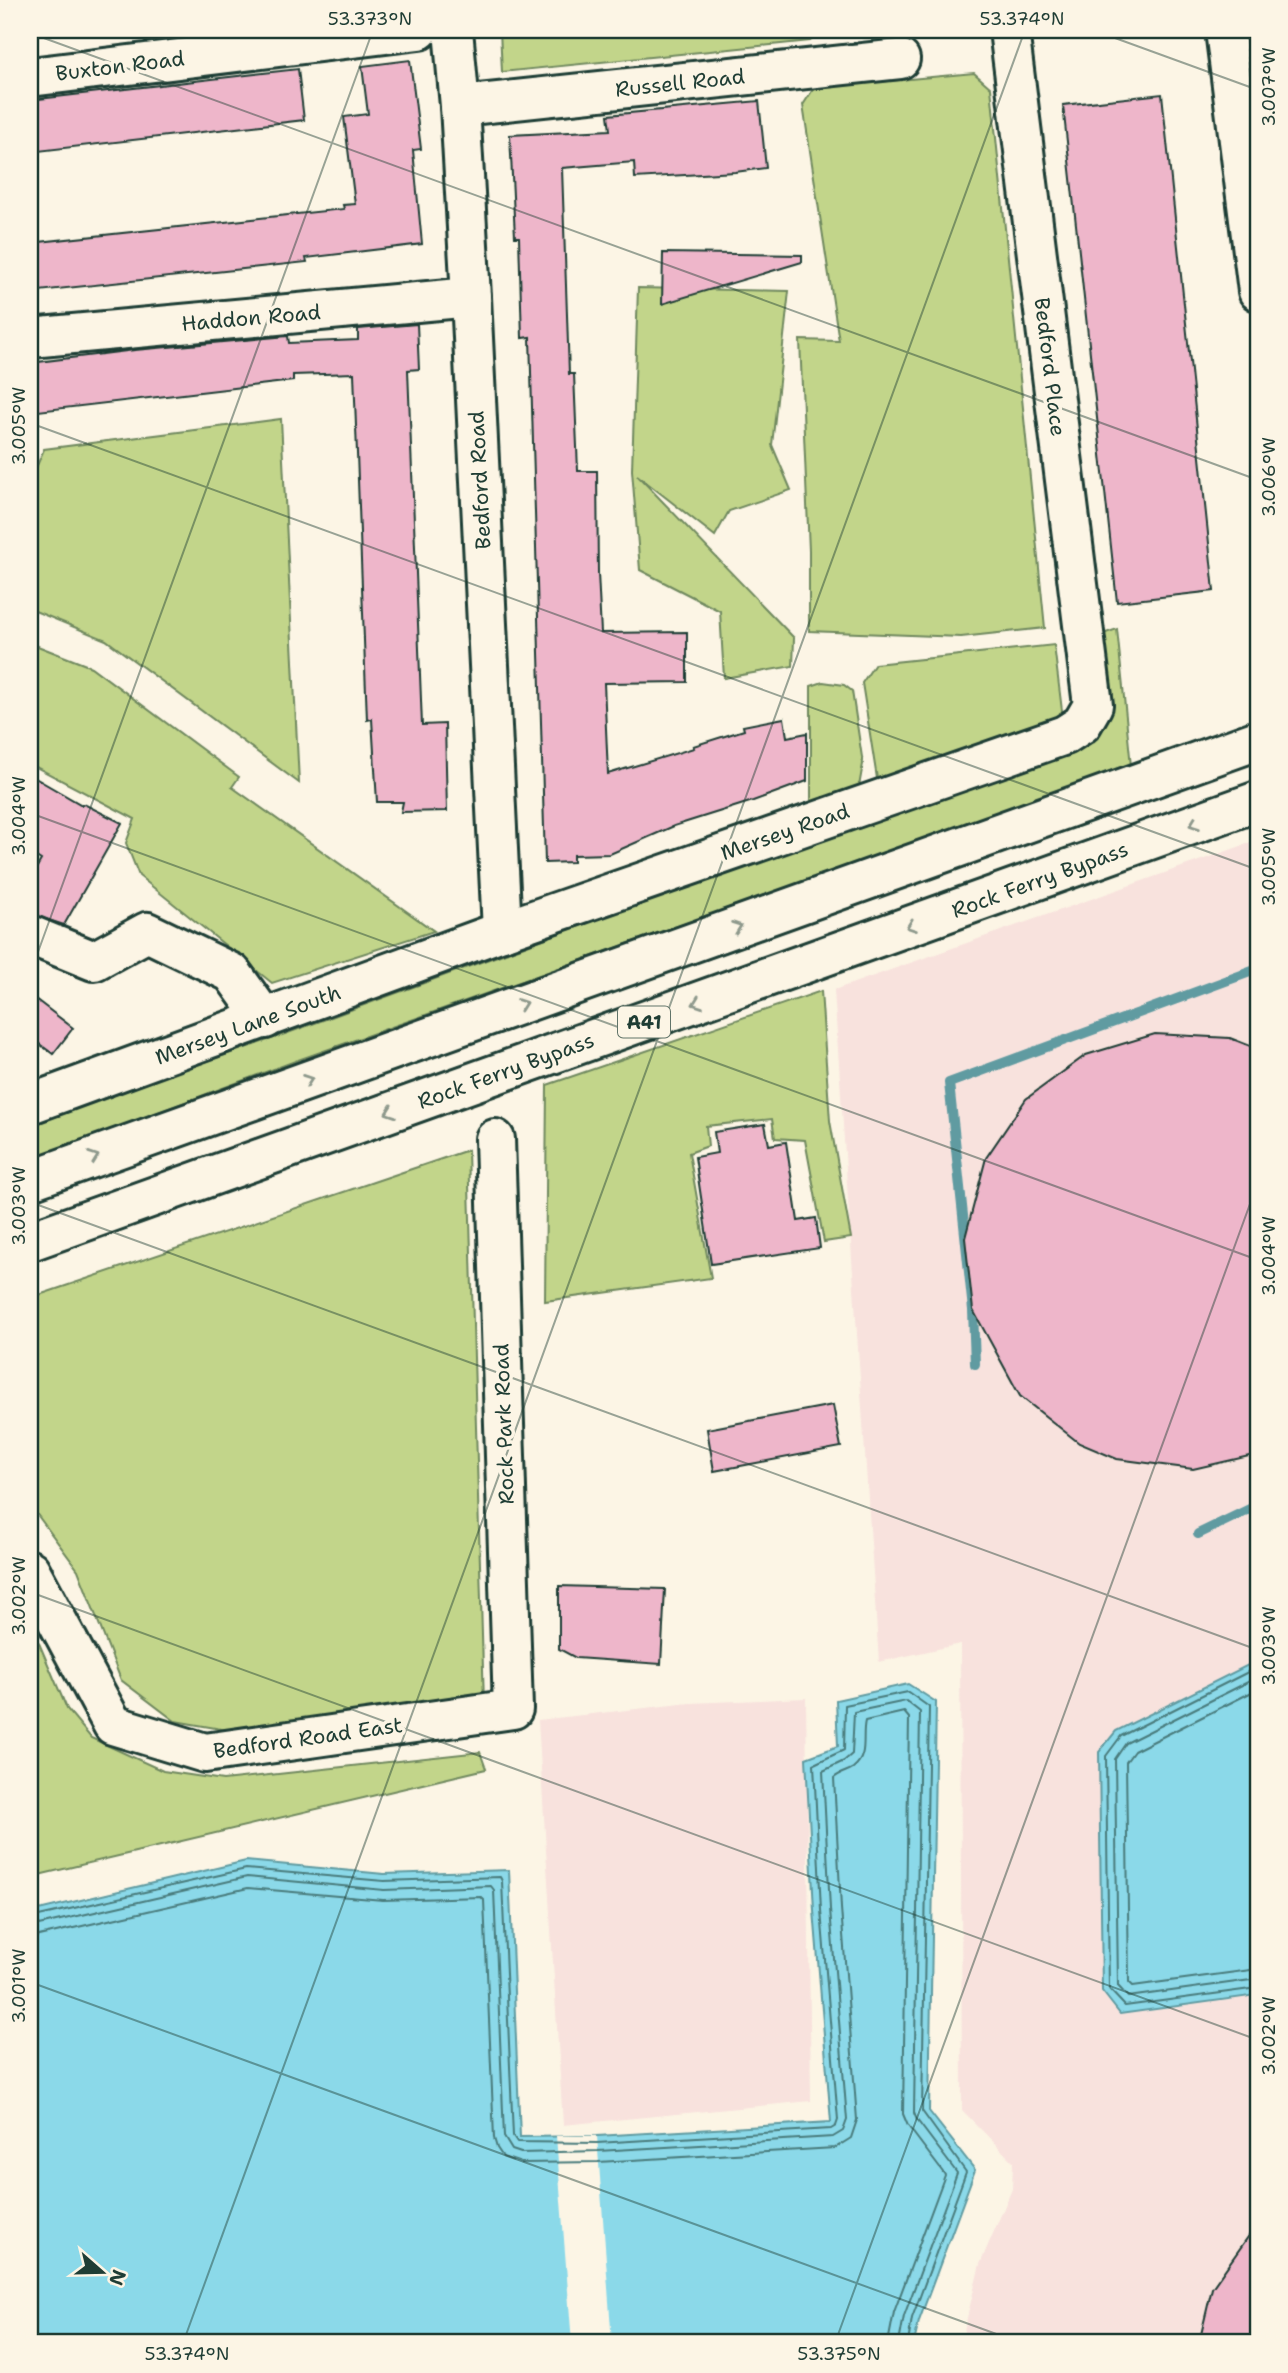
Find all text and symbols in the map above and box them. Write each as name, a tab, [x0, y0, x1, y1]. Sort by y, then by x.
text: 53.373°N	[328, 7, 412, 31]
text: 53.374°N	[980, 7, 1064, 31]
street label: Buxton Road	[54, 44, 186, 88]
text: 3.007°W	[1257, 47, 1281, 127]
street label: Russell Road	[614, 62, 746, 104]
street label: Bedford Place	[1028, 296, 1072, 438]
street label: Haddon Road	[180, 298, 322, 338]
text: 3.005°W	[7, 387, 31, 465]
street label: Bedford Road	[462, 410, 498, 550]
text: 3.006°W	[1257, 437, 1281, 517]
text: 3.004°W	[7, 776, 31, 856]
street label: Mersey Road	[717, 797, 853, 867]
one-way arrow	[1189, 816, 1201, 830]
text: 3.005°W	[1257, 828, 1281, 906]
street label: Rock Ferry Bypass	[948, 835, 1132, 925]
one-way arrow	[905, 918, 917, 932]
one-way arrow	[730, 921, 742, 935]
street label: Mersey Lane South	[151, 978, 345, 1072]
one-way arrow	[691, 995, 703, 1009]
one-way arrow	[516, 998, 528, 1012]
road number: A41	[618, 1006, 670, 1038]
street label: Rock Ferry Bypass	[414, 1026, 598, 1116]
one-way arrow	[302, 1074, 314, 1088]
one-way arrow	[385, 1104, 397, 1118]
one-way arrow	[87, 1151, 100, 1165]
text: 3.003°W	[7, 1166, 31, 1246]
text: 3.004°W	[1257, 1216, 1281, 1296]
street label: Rock Park Road	[487, 1343, 521, 1505]
text: 3.002°W	[7, 1556, 31, 1636]
text: 3.003°W	[1257, 1606, 1281, 1686]
street label: Bedford Road East	[212, 1711, 404, 1765]
text: 3.001°W	[7, 1949, 31, 2023]
text: 3.002°W	[1257, 1996, 1281, 2076]
north arrow	[66, 2236, 136, 2306]
text: N	[103, 2266, 132, 2289]
text: 53.374°N	[145, 2342, 229, 2366]
text: 53.375°N	[797, 2342, 881, 2366]

